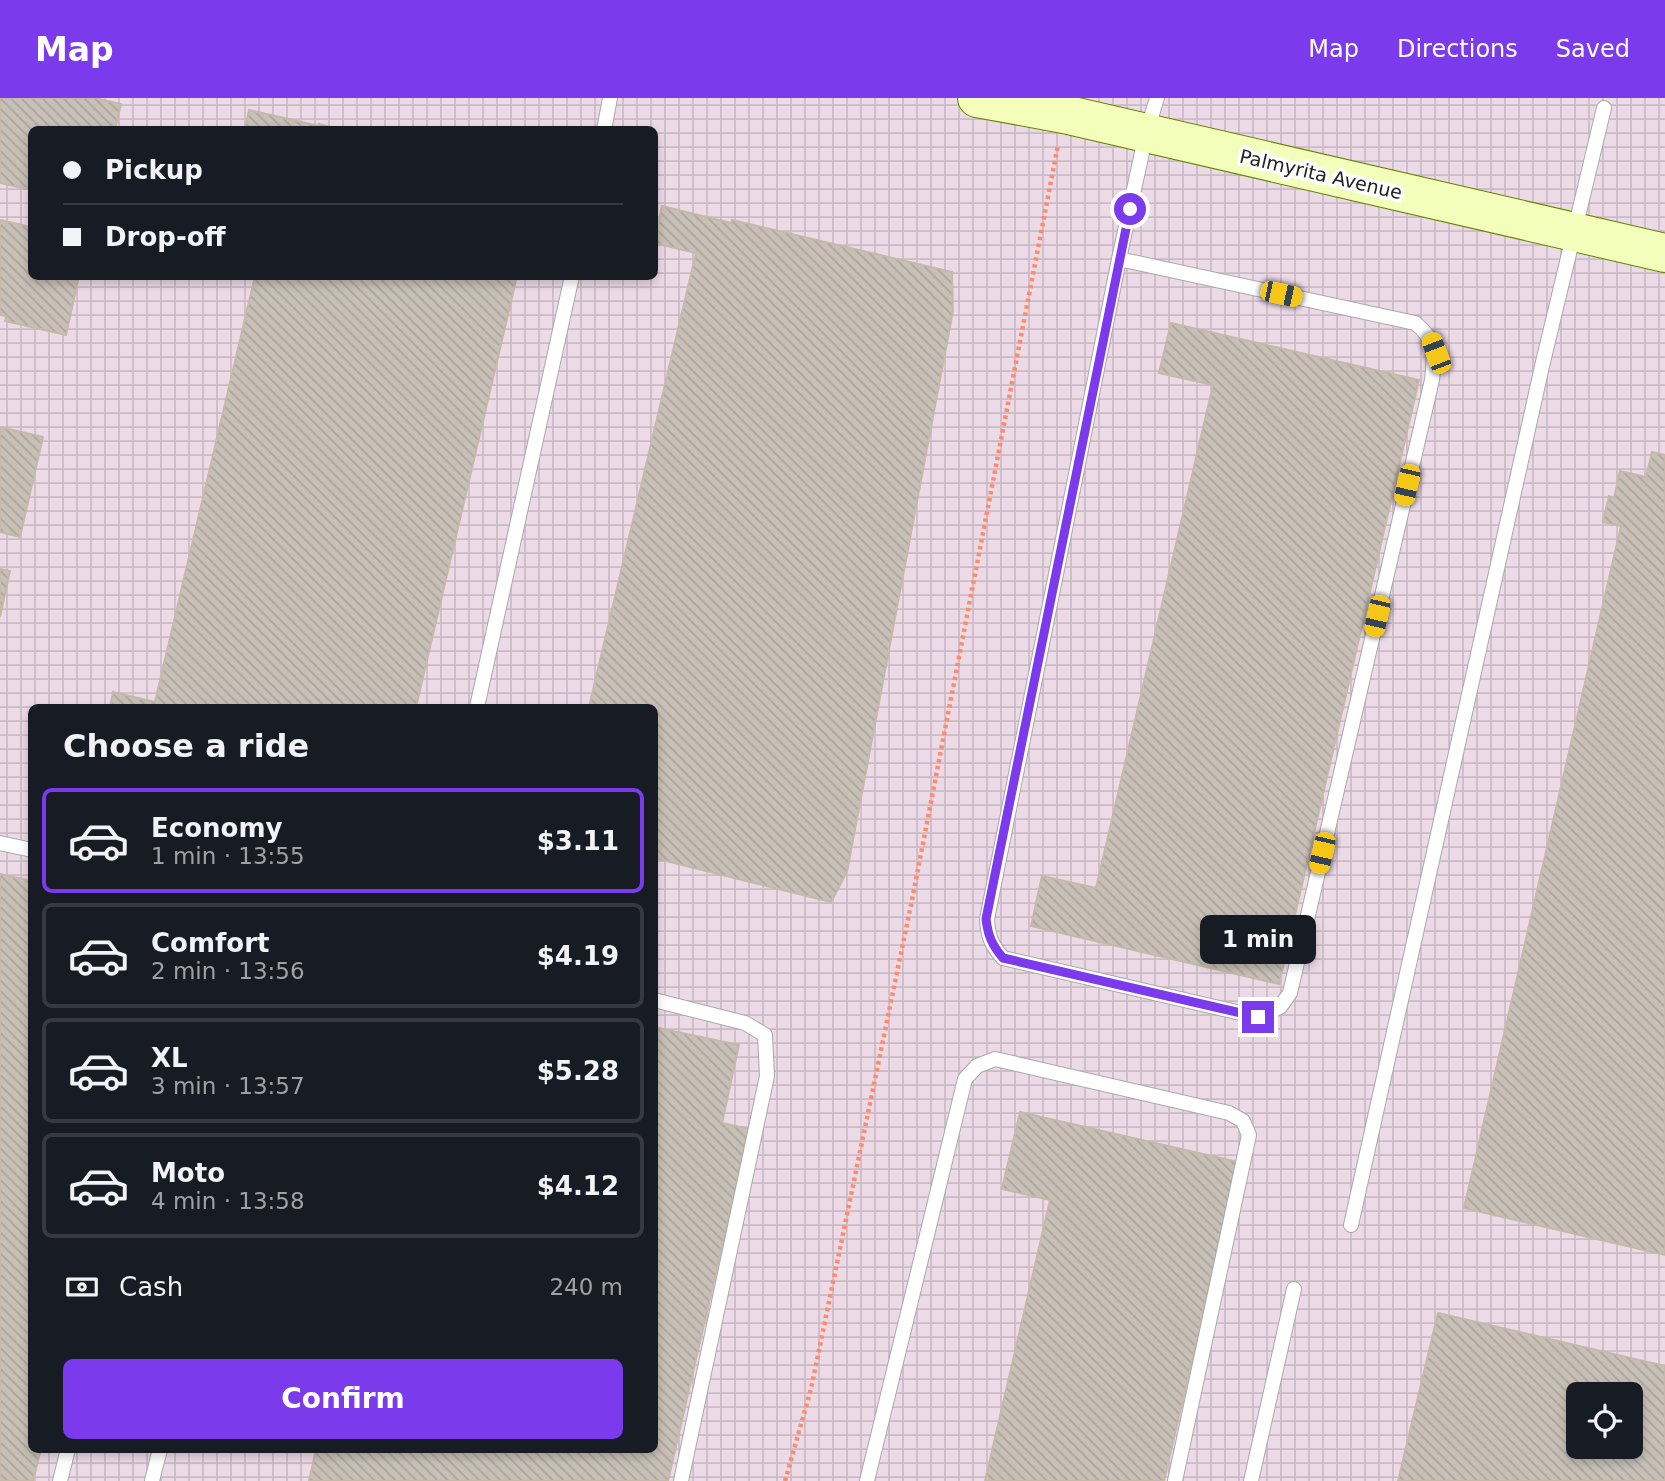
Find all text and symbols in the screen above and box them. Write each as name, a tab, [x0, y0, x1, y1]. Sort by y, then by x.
text: Map	[35, 30, 114, 69]
text: Map	[1308, 35, 1359, 63]
text: Directions	[1397, 35, 1518, 63]
text: Saved	[1556, 35, 1630, 63]
street label: Palmyrita Avenue	[1238, 145, 1404, 203]
text: Pickup	[105, 155, 203, 185]
route start	[1114, 193, 1146, 225]
text: Drop-off	[105, 222, 226, 252]
car	[1259, 279, 1304, 309]
car	[1419, 330, 1454, 376]
car	[1393, 462, 1422, 508]
car	[1363, 593, 1392, 639]
text: Choose a ride	[63, 727, 309, 765]
icon: car	[67, 809, 130, 872]
text: Economy	[151, 813, 282, 843]
text: $3.11	[537, 826, 619, 856]
car	[1308, 830, 1337, 876]
text: 1 min · 13:55	[151, 843, 305, 869]
callout: 1 min	[1200, 916, 1316, 964]
icon: car	[67, 924, 130, 987]
text: 1 min	[1222, 926, 1294, 952]
text: Comfort	[151, 928, 269, 958]
text: $4.19	[537, 941, 619, 971]
text: 2 min · 13:56	[151, 958, 305, 984]
route end	[1242, 1001, 1274, 1033]
icon: car	[67, 1039, 130, 1102]
text: XL	[151, 1043, 188, 1073]
text: $5.28	[537, 1056, 619, 1086]
text: 3 min · 13:57	[151, 1073, 305, 1099]
icon: car	[67, 1154, 130, 1217]
text: Moto	[151, 1158, 225, 1188]
text: $4.12	[537, 1171, 619, 1201]
text: 4 min · 13:58	[151, 1188, 305, 1214]
icon: cash	[63, 1268, 101, 1306]
text: Cash	[119, 1272, 183, 1302]
text: 240 m	[549, 1274, 623, 1300]
button: Confirm	[63, 1359, 623, 1439]
map controls	[1566, 1382, 1643, 1459]
button: locate	[1566, 1382, 1643, 1459]

